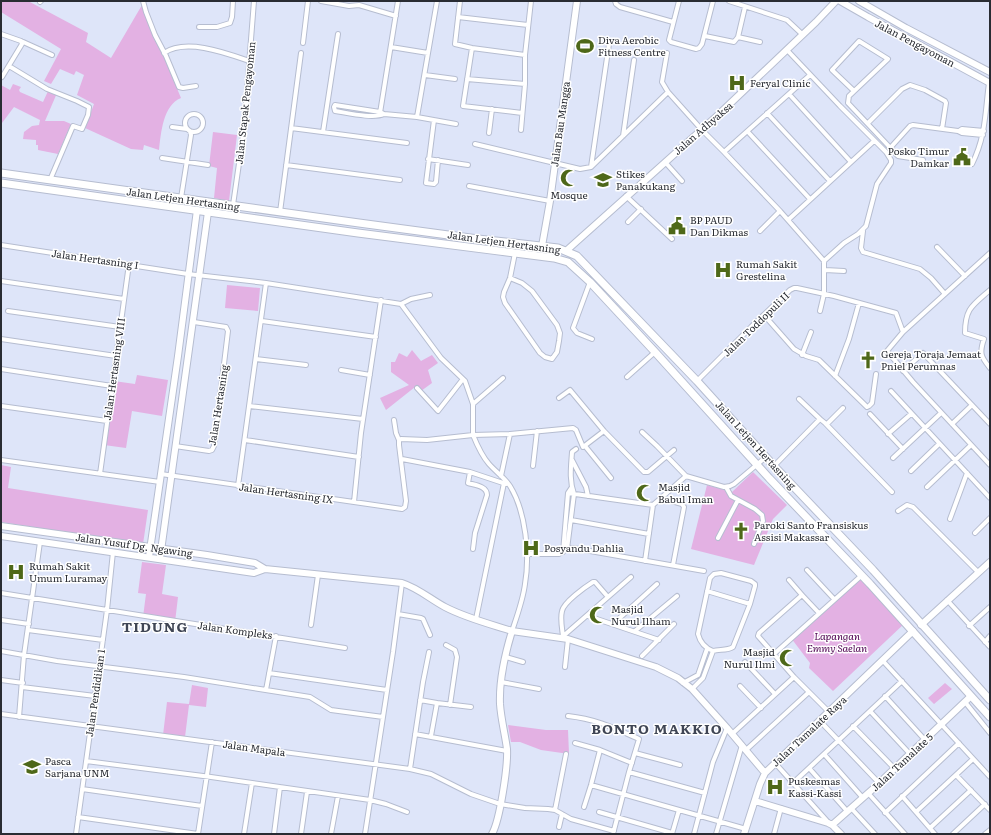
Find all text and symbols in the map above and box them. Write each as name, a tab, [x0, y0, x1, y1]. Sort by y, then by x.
street label: Jalan Pengayoman	[873, 15, 958, 70]
place label: Diva Aerobic Fitness Centre	[598, 32, 666, 59]
sports icon: Diva Aerobic Fitness Centre	[575, 36, 595, 56]
street label: Jalan Stapak Pengayoman	[231, 40, 258, 165]
hospital icon: Feryal Clinic	[727, 73, 747, 93]
place label: Feryal Clinic	[750, 75, 810, 90]
street label: Jalan Bau Mangga	[546, 80, 573, 168]
street label: Jalan Adhyaksa	[670, 97, 736, 158]
place label: Posko Timur Damkar	[888, 143, 949, 170]
public building icon: Posko Timur Damkar	[952, 147, 972, 167]
place label: Stikes Panakukang	[616, 166, 676, 193]
mosque icon: Mosque	[559, 168, 579, 188]
school or university icon: Stikes Panakukang	[593, 170, 613, 190]
street label: Jalan Letjen Hertasning	[126, 183, 241, 214]
place label: Mosque	[550, 187, 588, 202]
place label: BP PAUD Dan Dikmas	[690, 212, 749, 239]
public building icon: BP PAUD Dan Dikmas	[667, 216, 687, 236]
street label: Jalan Letjen Hertasning	[447, 226, 562, 257]
street label: Jalan Hertasning I	[50, 245, 140, 272]
place label: Rumah Sakit Grestelina	[736, 256, 797, 283]
hospital icon: Rumah Sakit Grestelina	[713, 260, 733, 280]
street label: Jalan Toddopuli II	[719, 288, 792, 359]
street label: Jalan Hertasning VIII	[99, 317, 128, 421]
place label: Gereja Toraja Jemaat Pniel Perumnas	[881, 346, 981, 373]
church icon: Gereja Toraja Jemaat Pniel Perumnas	[858, 350, 878, 370]
street label: Jalan Hertasning	[204, 363, 231, 447]
street label: Jalan Letjen Hertasning	[713, 397, 800, 492]
street label: Jalan Hertasning IX	[238, 478, 334, 507]
place label: Masjid Babul Iman	[658, 479, 713, 506]
mosque icon: Masjid Babul Iman	[635, 483, 655, 503]
place label: Paroki Santo Fransiskus Assisi Makassar	[754, 517, 869, 544]
church icon: Paroki Santo Fransiskus Assisi Makassar	[731, 521, 751, 541]
street label: Jalan Yusuf Dg. Ngawing	[74, 529, 194, 560]
hospital icon: Posyandu Dahlia	[521, 538, 541, 558]
place label: Posyandu Dahlia	[544, 540, 624, 555]
place label: Rumah Sakit Umum Luramay	[29, 558, 107, 585]
hospital icon: Rumah Sakit Umum Luramay	[6, 562, 26, 582]
place label: Masjid Nurul Ilham	[611, 601, 671, 628]
mosque icon: Masjid Nurul Ilham	[588, 605, 608, 625]
district label: TIDUNG	[122, 616, 188, 636]
street label: Jalan Kompleks	[197, 617, 274, 642]
park label: Lapangan Emmy Saelan	[807, 628, 867, 655]
place label: Masjid Nurul Ilmi	[724, 644, 776, 671]
street label: Jalan Pendidikan 1	[81, 648, 108, 738]
mosque icon: Masjid Nurul Ilmi	[778, 648, 798, 668]
street label: Jalan Tamalate Raya	[768, 692, 850, 769]
district label: BONTO MAKKIO	[591, 718, 723, 738]
street label: Jalan Tamalate 5	[867, 729, 936, 794]
street label: Jalan Mapala	[222, 736, 287, 759]
place label: Pasca Sarjana UNM	[45, 753, 109, 780]
school or university icon: Pasca Sarjana UNM	[22, 757, 42, 777]
place label: Puskesmas Kassi-Kassi	[788, 773, 842, 800]
hospital icon: Puskesmas Kassi-Kassi	[765, 777, 785, 797]

